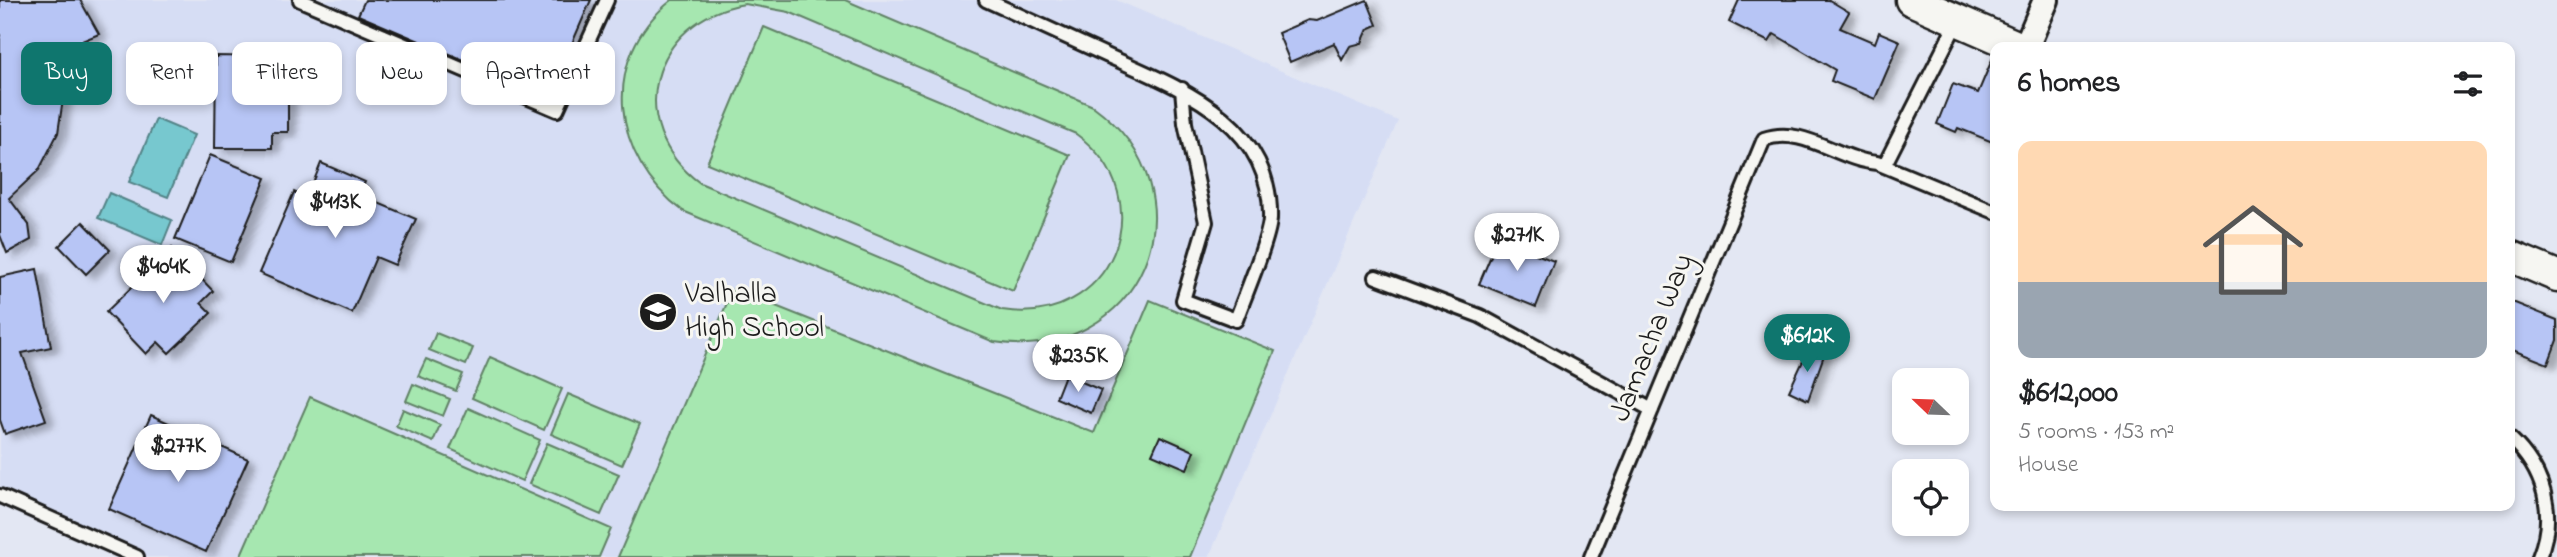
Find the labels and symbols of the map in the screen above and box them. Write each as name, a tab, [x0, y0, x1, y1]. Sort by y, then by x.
pin: $413K	[286, 180, 384, 240]
pin: $271K	[1468, 214, 1566, 273]
pin: $404K	[114, 246, 212, 305]
street label: Jamacha Way	[1599, 247, 1707, 429]
place label: Valhalla High School	[684, 273, 824, 351]
school or university icon: Valhalla High School	[637, 291, 679, 333]
pin: $612K	[1758, 314, 1856, 374]
pin: $235K	[1029, 334, 1127, 394]
north arrow	[1892, 368, 1969, 444]
pin: $277K	[129, 424, 227, 484]

